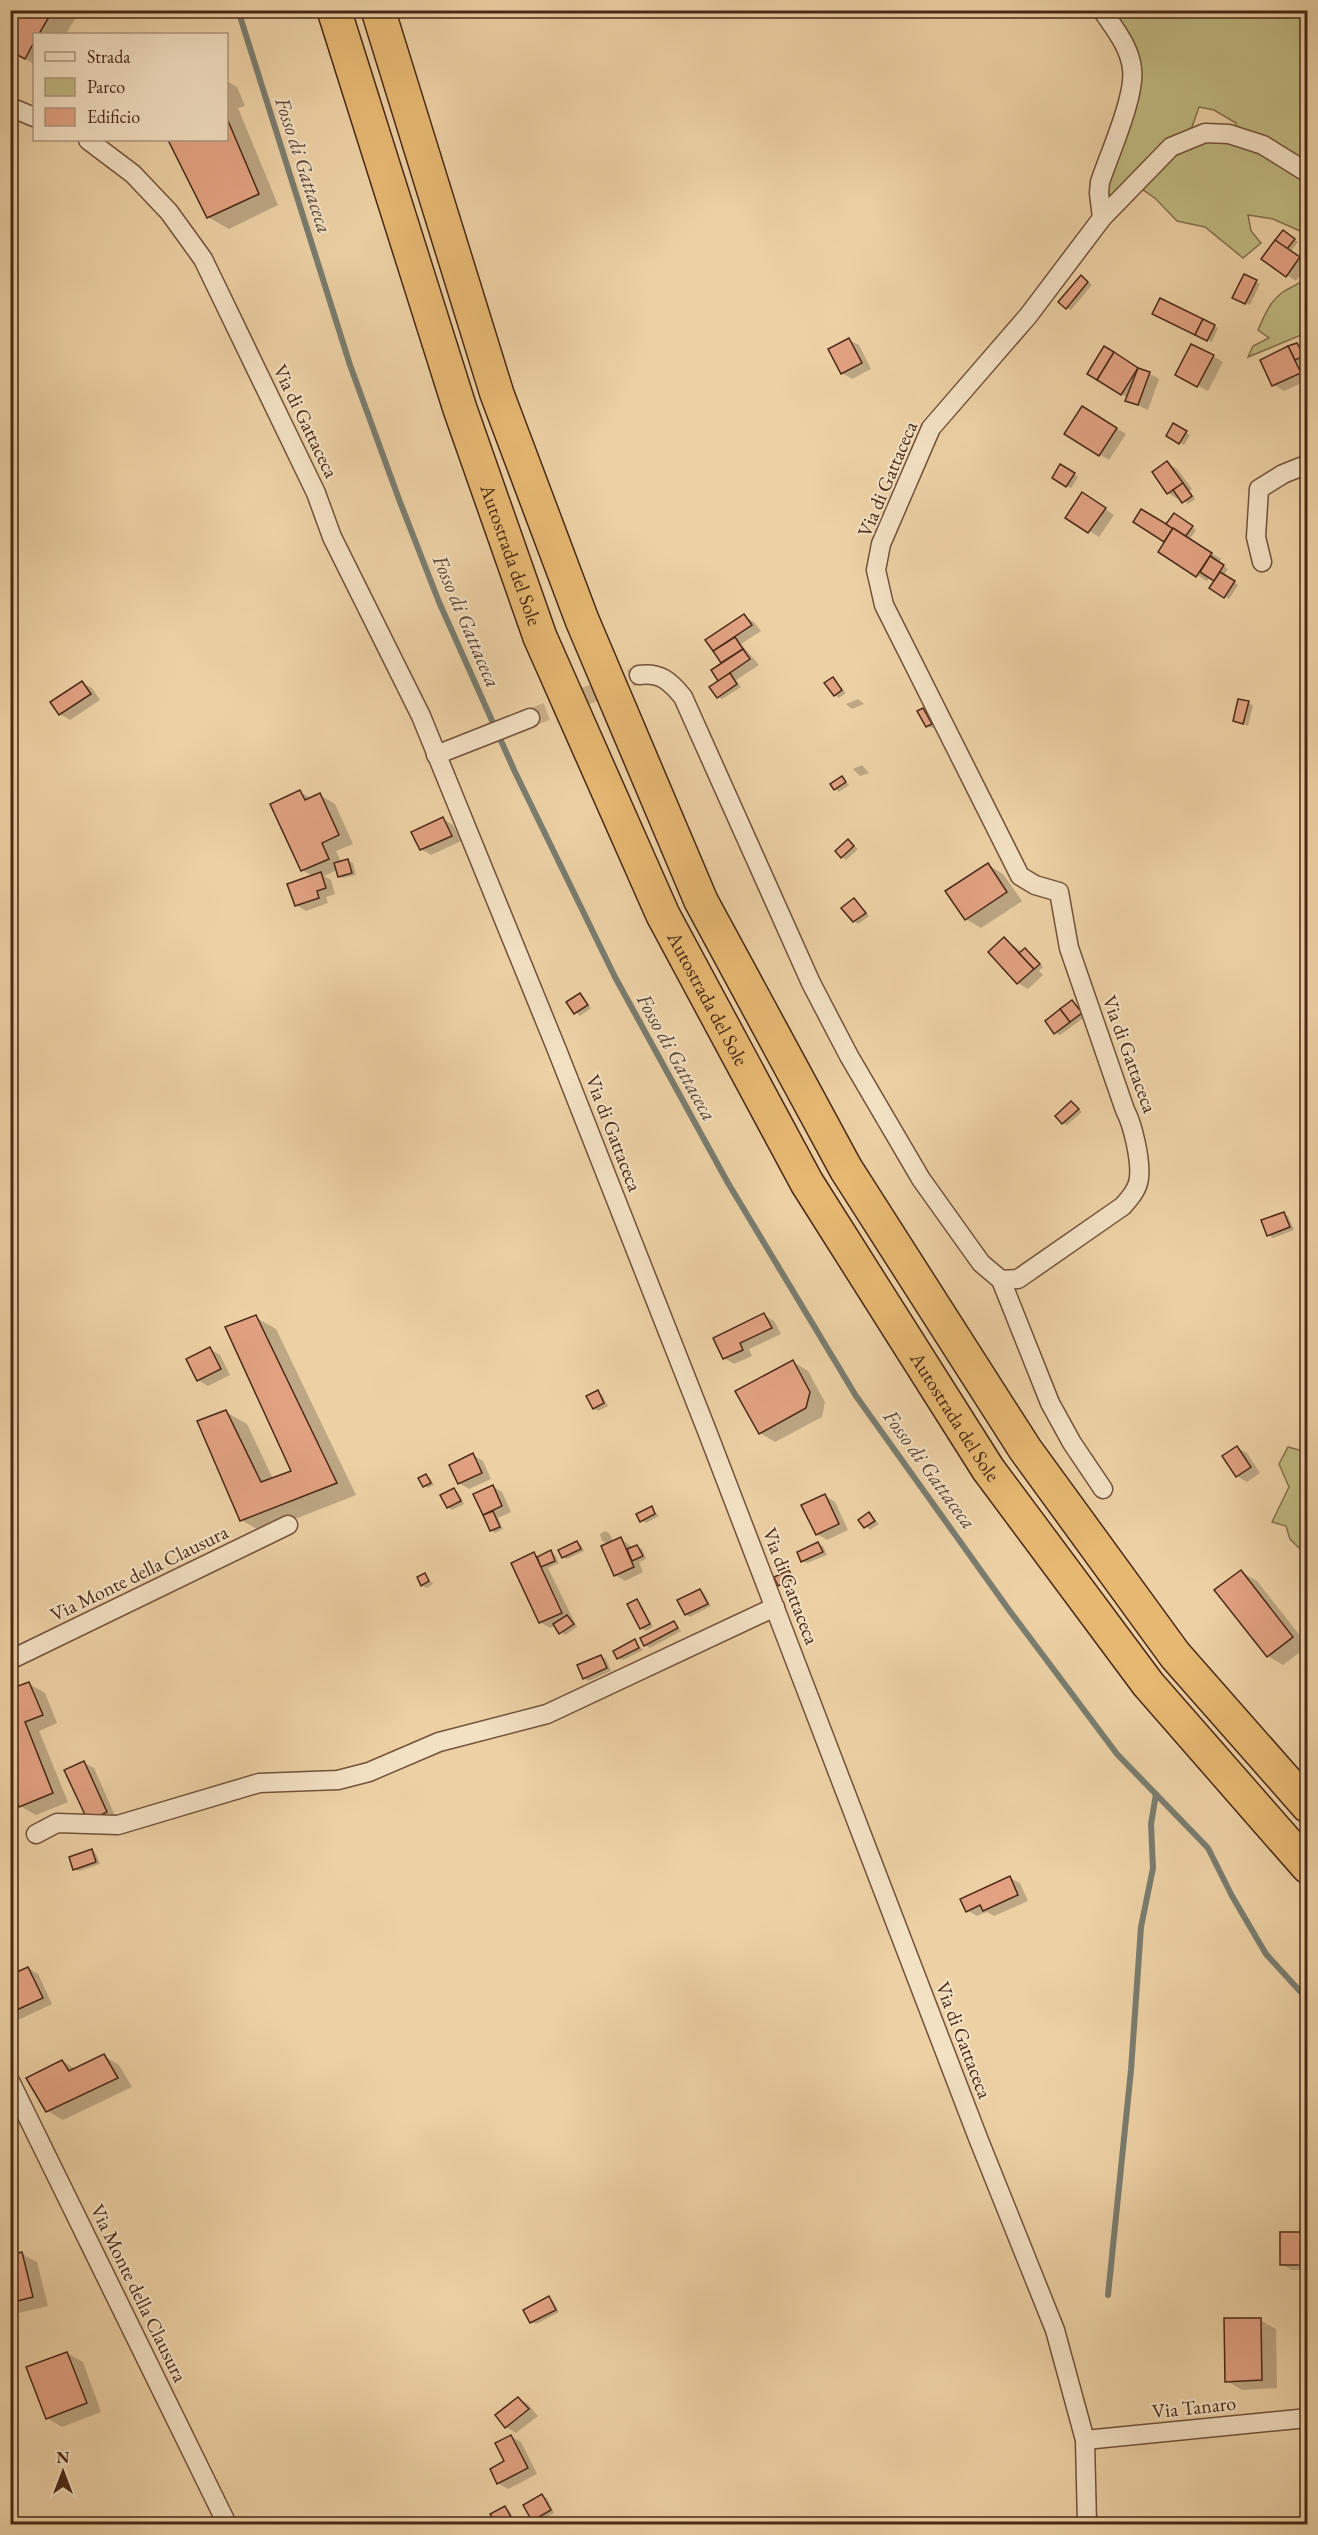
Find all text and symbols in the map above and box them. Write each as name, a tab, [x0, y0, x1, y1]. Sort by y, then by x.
legend	[33, 33, 228, 141]
text: Strada	[87, 45, 131, 68]
text: Parco	[87, 75, 125, 98]
water label: Fosso di Gattaceca	[269, 93, 339, 236]
text: Edificio	[87, 105, 140, 128]
street label: Via di Gattaceca	[267, 360, 345, 482]
street label: Via di Gattaceca	[851, 417, 923, 541]
street label: Autostrada del Sole	[474, 480, 548, 629]
water label: Fosso di Gattaceca	[427, 550, 507, 691]
street label: Autostrada del Sole	[661, 926, 755, 1070]
water label: Fosso di Gattaceca	[630, 988, 723, 1125]
street label: Via di Gattaceca	[1097, 992, 1163, 1116]
street label: Via di Gattaceca	[580, 1071, 648, 1195]
street label: Autostrada del Sole	[904, 1346, 1006, 1487]
water label: Fosso di Gattaceca	[877, 1403, 982, 1534]
street label: Via Monte della Clausura	[46, 1519, 232, 1627]
street label: Via di Gattaceca	[757, 1524, 825, 1648]
street label: Via di Gattaceca	[930, 1978, 998, 2102]
street label: Via Monte della Clausura	[85, 2200, 193, 2386]
street label: Via Tanaro	[1151, 2390, 1237, 2424]
north arrow	[33, 2442, 93, 2502]
text: N	[57, 2447, 70, 2468]

